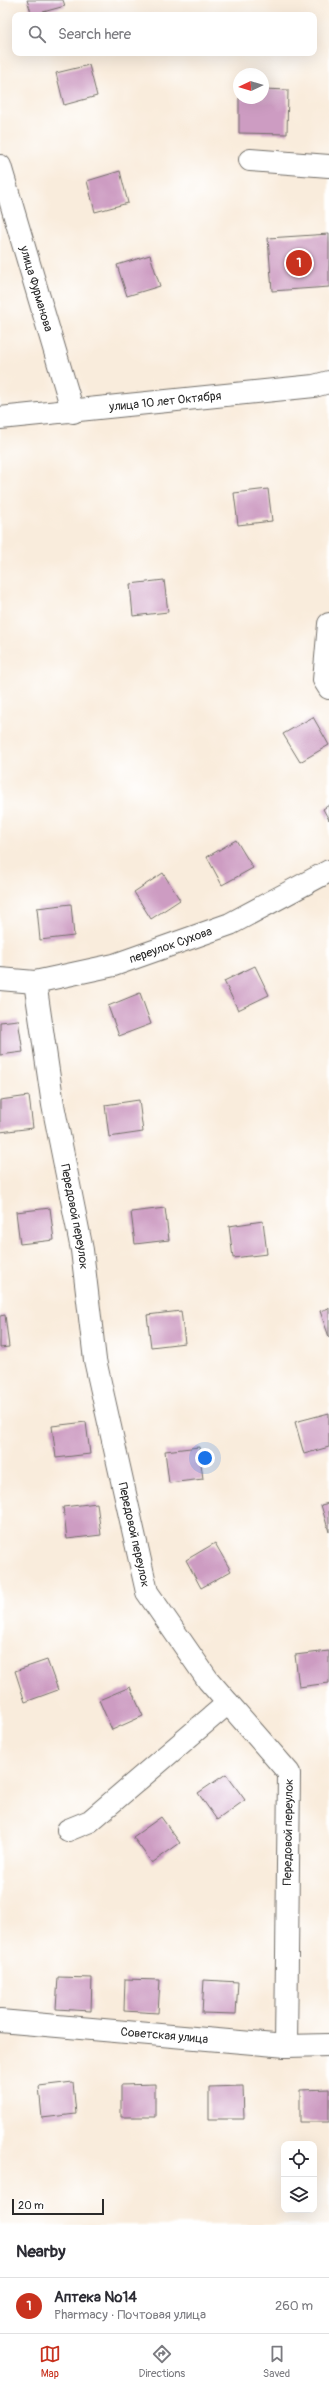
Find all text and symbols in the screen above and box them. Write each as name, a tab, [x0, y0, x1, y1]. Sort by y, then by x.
search box	[12, 12, 317, 56]
icon: search	[26, 23, 48, 45]
text: Search here	[58, 25, 131, 44]
north arrow	[233, 68, 269, 104]
street label: улица Фурманова	[16, 243, 56, 334]
pin: 1	[286, 248, 312, 278]
street label: улица 10 лет Октября	[107, 388, 222, 415]
street label: переулок Сухова	[127, 924, 215, 967]
street label: Передовой переулок	[57, 1163, 91, 1270]
your location	[195, 1448, 215, 1468]
street label: Передовой переулок	[115, 1481, 153, 1589]
street label: Передовой переулок	[280, 1779, 297, 1885]
street label: Советская улица	[120, 2025, 209, 2047]
map controls	[281, 2141, 317, 2213]
button: locate	[281, 2141, 317, 2177]
button: layers	[281, 2177, 317, 2213]
scale bar	[12, 2197, 104, 2216]
text: 20 m	[18, 2199, 44, 2212]
text: Nearby	[16, 2241, 65, 2262]
text: Аптека №14	[54, 2288, 137, 2307]
text: 1	[26, 2298, 32, 2314]
text: 260 m	[275, 2298, 313, 2314]
text: Pharmacy · Почтовая улица	[54, 2307, 206, 2323]
tab: Map	[39, 2343, 61, 2380]
tab: Directions	[139, 2343, 185, 2380]
tab: Saved	[263, 2343, 290, 2380]

